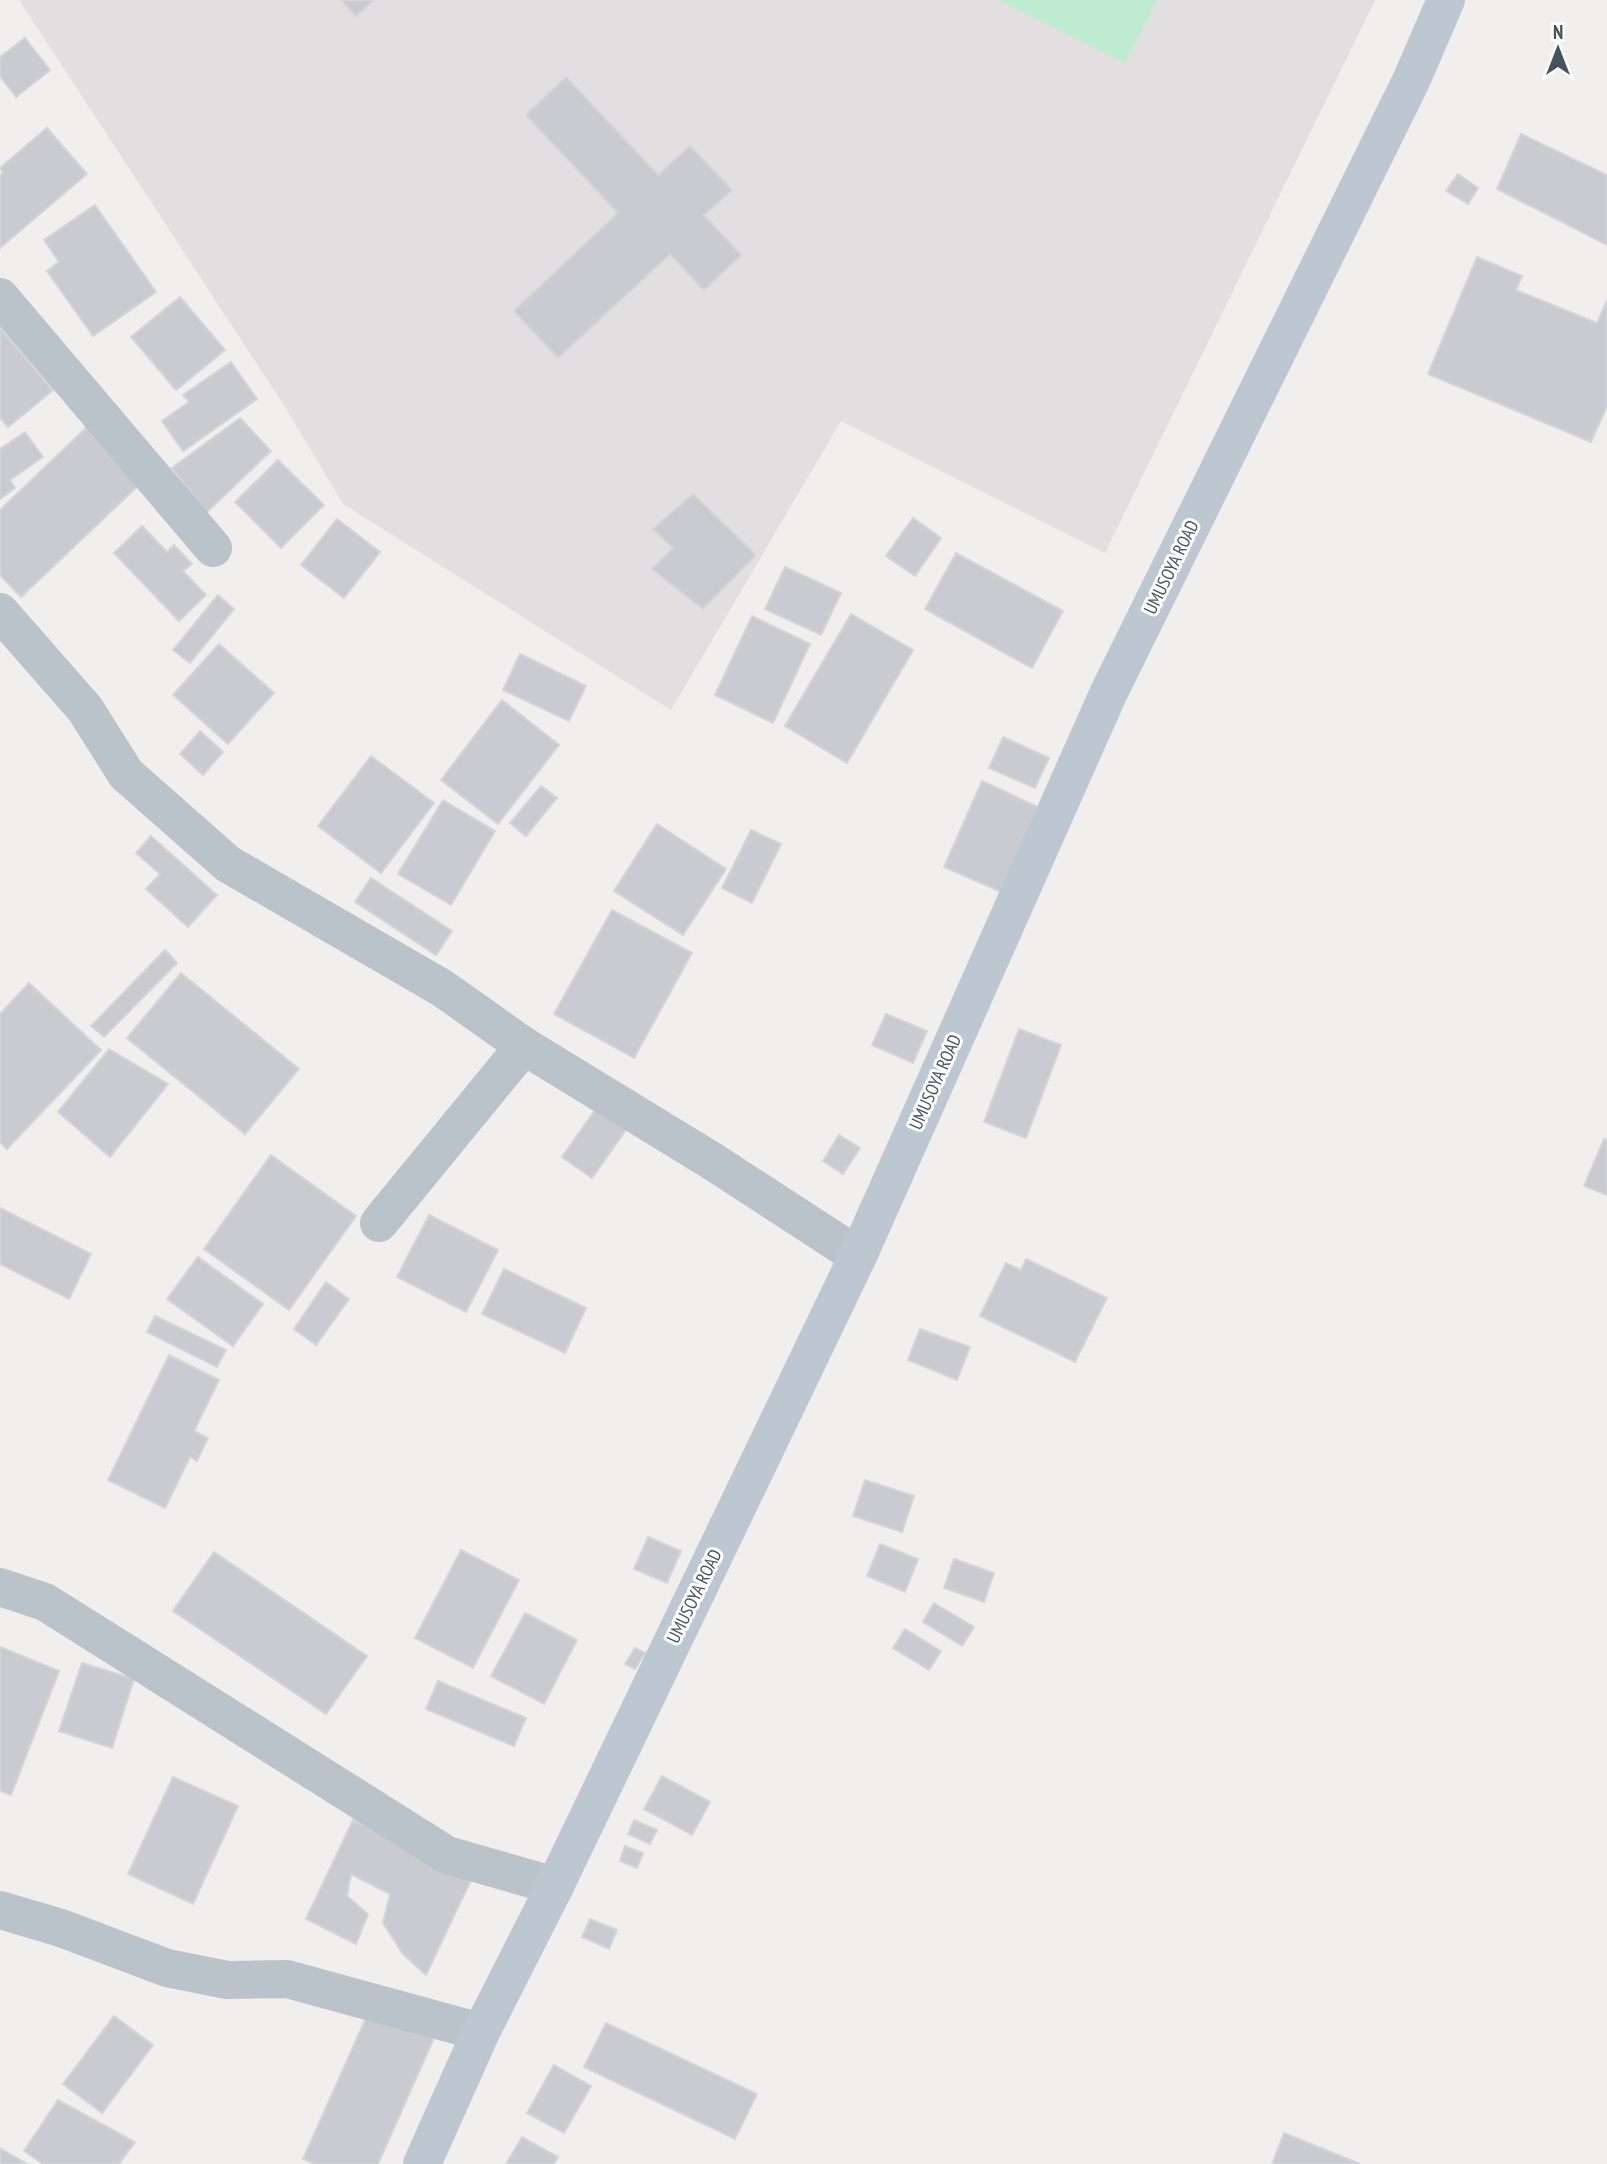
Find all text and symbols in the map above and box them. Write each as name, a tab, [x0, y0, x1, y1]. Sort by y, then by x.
north arrow	[1523, 14, 1593, 84]
text: N	[1553, 20, 1563, 44]
street label: UMUSOYA ROAD	[1138, 516, 1204, 618]
street label: UMUSOYA ROAD	[904, 1031, 966, 1133]
street label: UMUSOYA ROAD	[661, 1545, 727, 1647]

